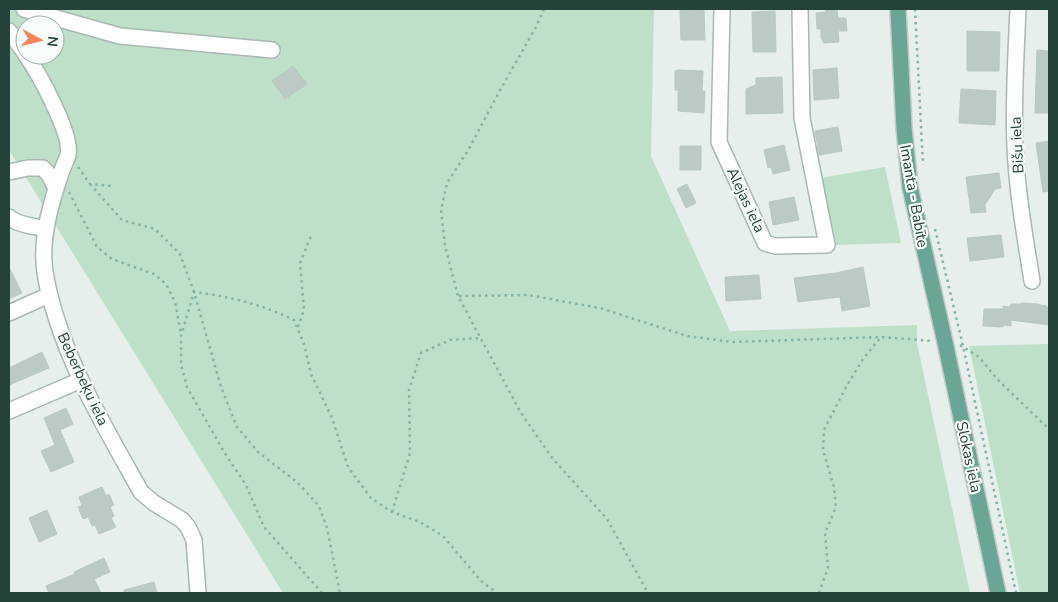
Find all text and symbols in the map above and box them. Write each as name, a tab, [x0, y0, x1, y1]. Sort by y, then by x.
north arrow	[15, 15, 65, 65]
text: N	[42, 35, 62, 48]
street label: Bišu iela	[1006, 116, 1028, 174]
street label: Imanta - Babīte	[895, 143, 933, 249]
street label: Alejas iela	[722, 164, 770, 236]
street label: Beberbeķu iela	[53, 329, 113, 429]
street label: Slokas iela	[952, 420, 986, 494]

